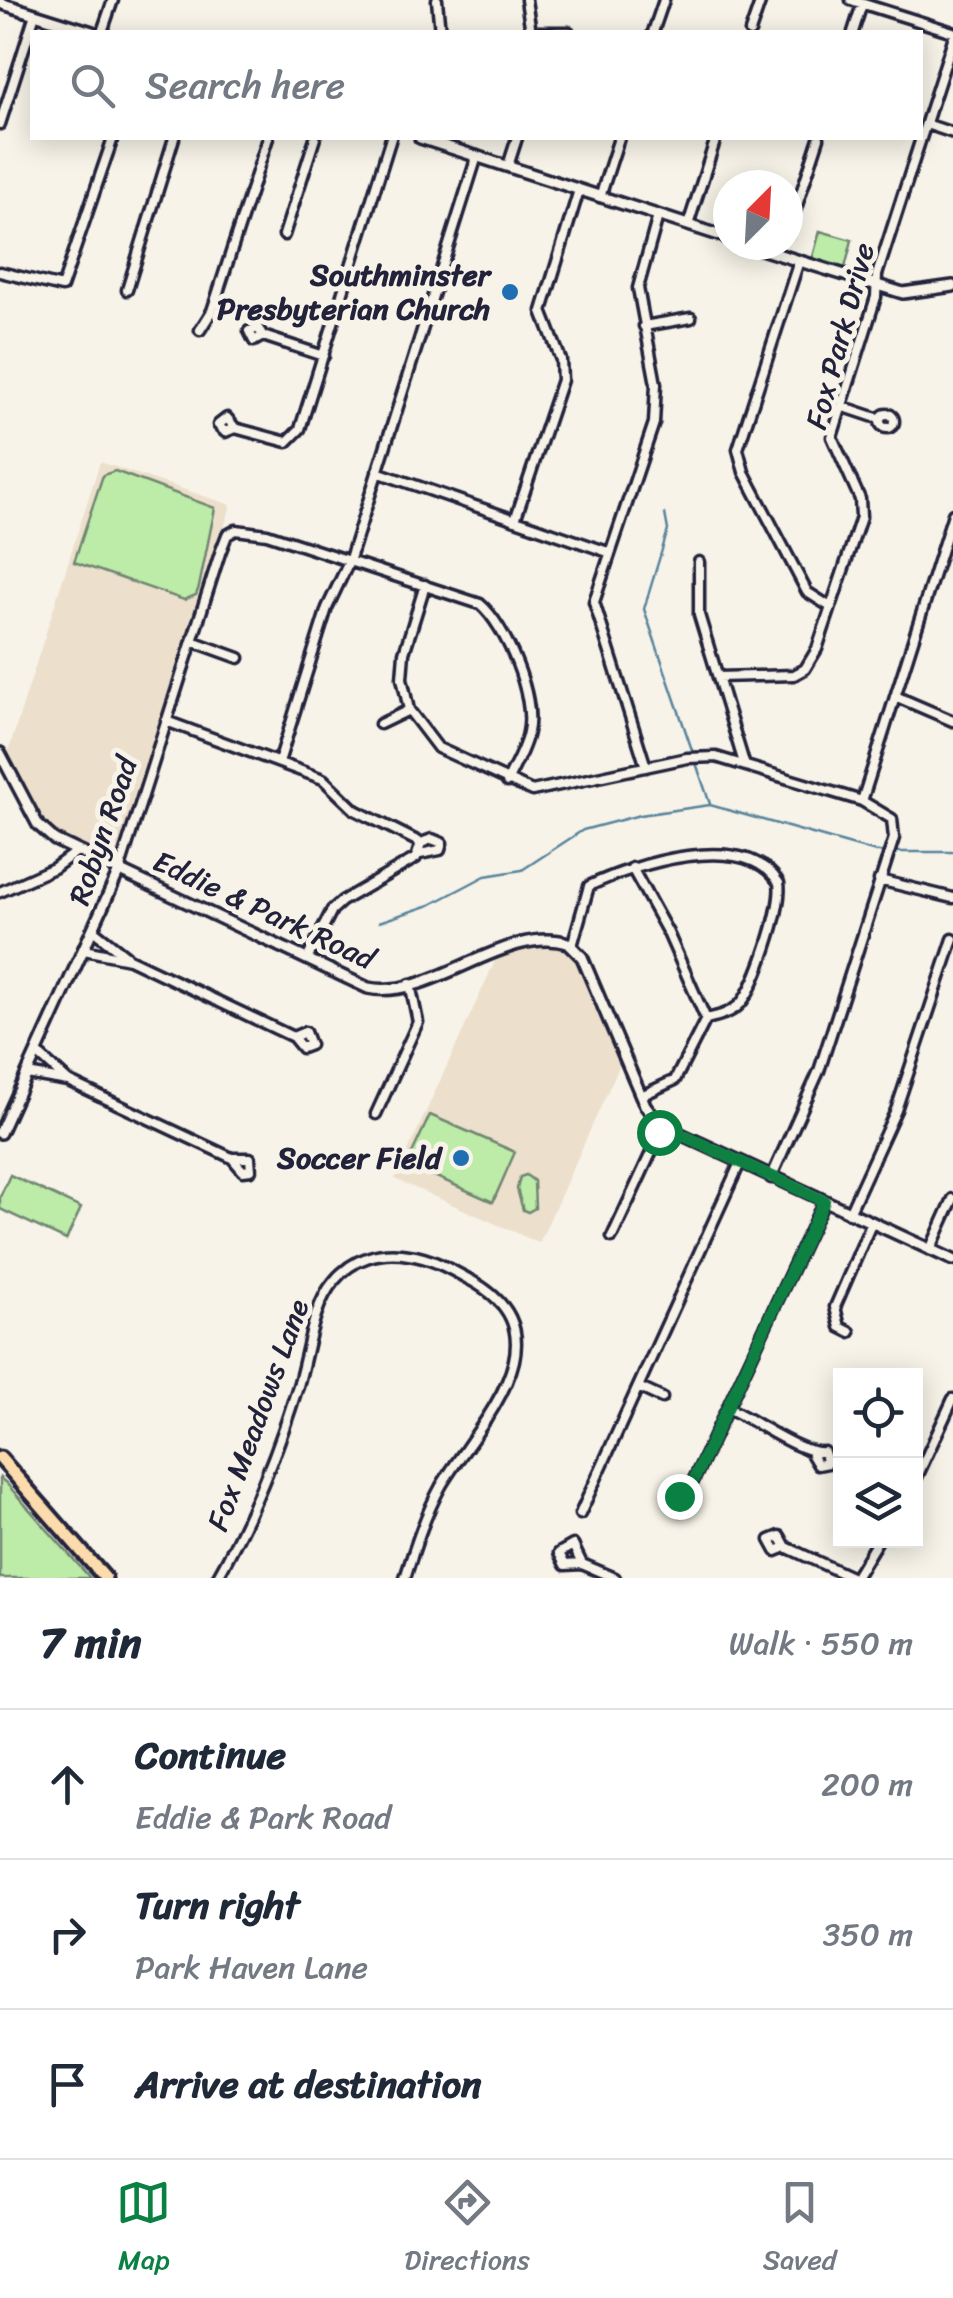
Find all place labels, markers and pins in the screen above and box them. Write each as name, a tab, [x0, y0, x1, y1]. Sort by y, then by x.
place label: Southminster Presbyterian Church	[217, 248, 493, 336]
marker: Southminster Presbyterian Church	[499, 281, 521, 303]
place label: Soccer Field	[276, 1131, 443, 1185]
marker: Soccer Field	[450, 1147, 472, 1169]

